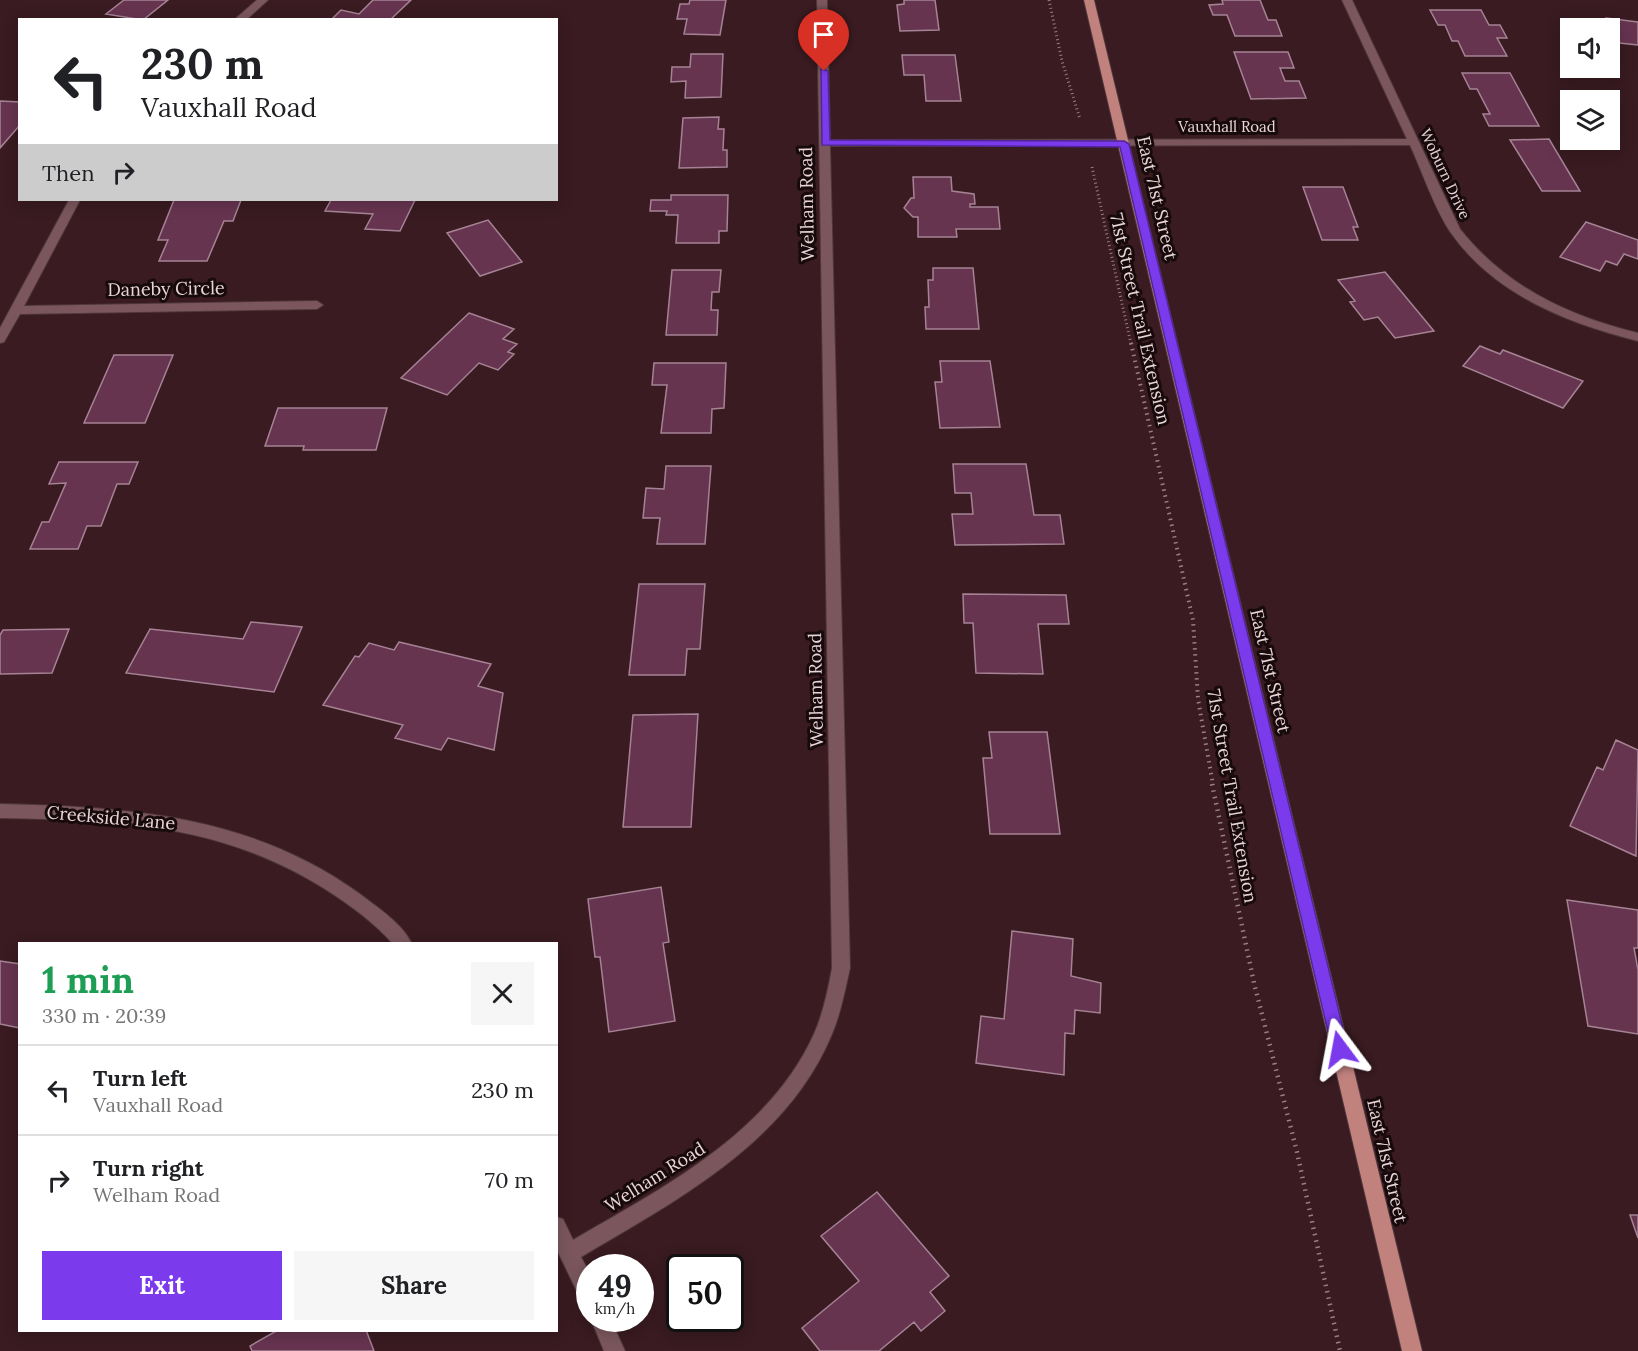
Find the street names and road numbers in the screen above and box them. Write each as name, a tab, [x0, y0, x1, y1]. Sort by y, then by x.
street label: Vauxhall Road	[1177, 117, 1276, 136]
street label: Woburn Drive	[1416, 125, 1475, 222]
street label: East 71st Street	[1132, 134, 1183, 262]
street label: Welham Road	[794, 146, 819, 261]
street label: 71st Street Trail Extension	[1105, 211, 1176, 427]
street label: Daneby Circle	[107, 276, 225, 301]
street label: East 71st Street	[1245, 607, 1296, 735]
street label: Welham Road	[803, 632, 828, 747]
street label: 71st Street Trail Extension	[1202, 687, 1263, 905]
street label: Creekside Lane	[46, 800, 176, 835]
street label: East 71st Street	[1362, 1097, 1413, 1225]
street label: Welham Road	[600, 1136, 710, 1217]

